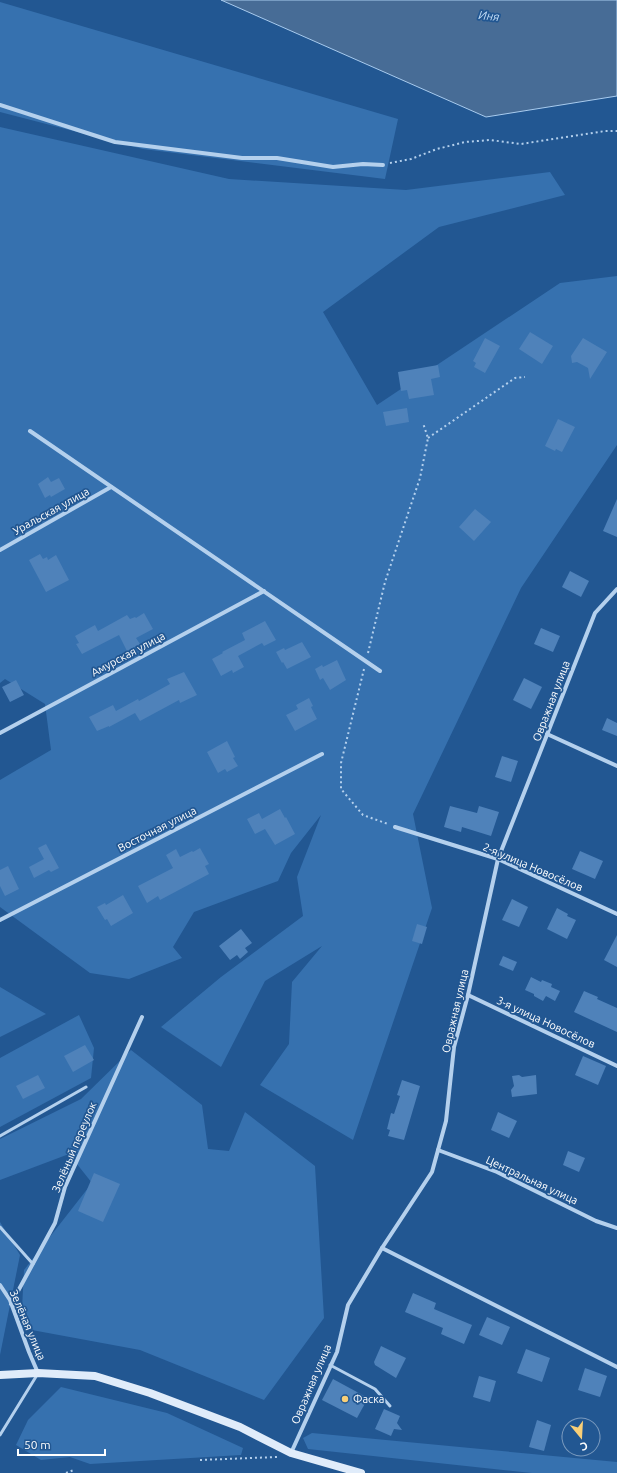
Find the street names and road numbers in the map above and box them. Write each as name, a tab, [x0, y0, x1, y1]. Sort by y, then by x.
street label: Уральская улица	[11, 485, 91, 537]
street label: Амурская улица	[89, 629, 167, 679]
street label: Овражная улица	[530, 659, 572, 743]
street label: Восточная улица	[116, 804, 198, 854]
street label: 2-я улица Новосёлов	[481, 841, 585, 893]
street label: Овражная улица	[440, 968, 470, 1054]
street label: 3-я улица Новосёлов	[495, 994, 597, 1050]
street label: Зелёный переулок	[50, 1100, 99, 1194]
street label: Центральная улица	[484, 1153, 580, 1207]
street label: Зелёная улица	[8, 1288, 48, 1362]
street label: Овражная улица	[289, 1342, 333, 1426]

